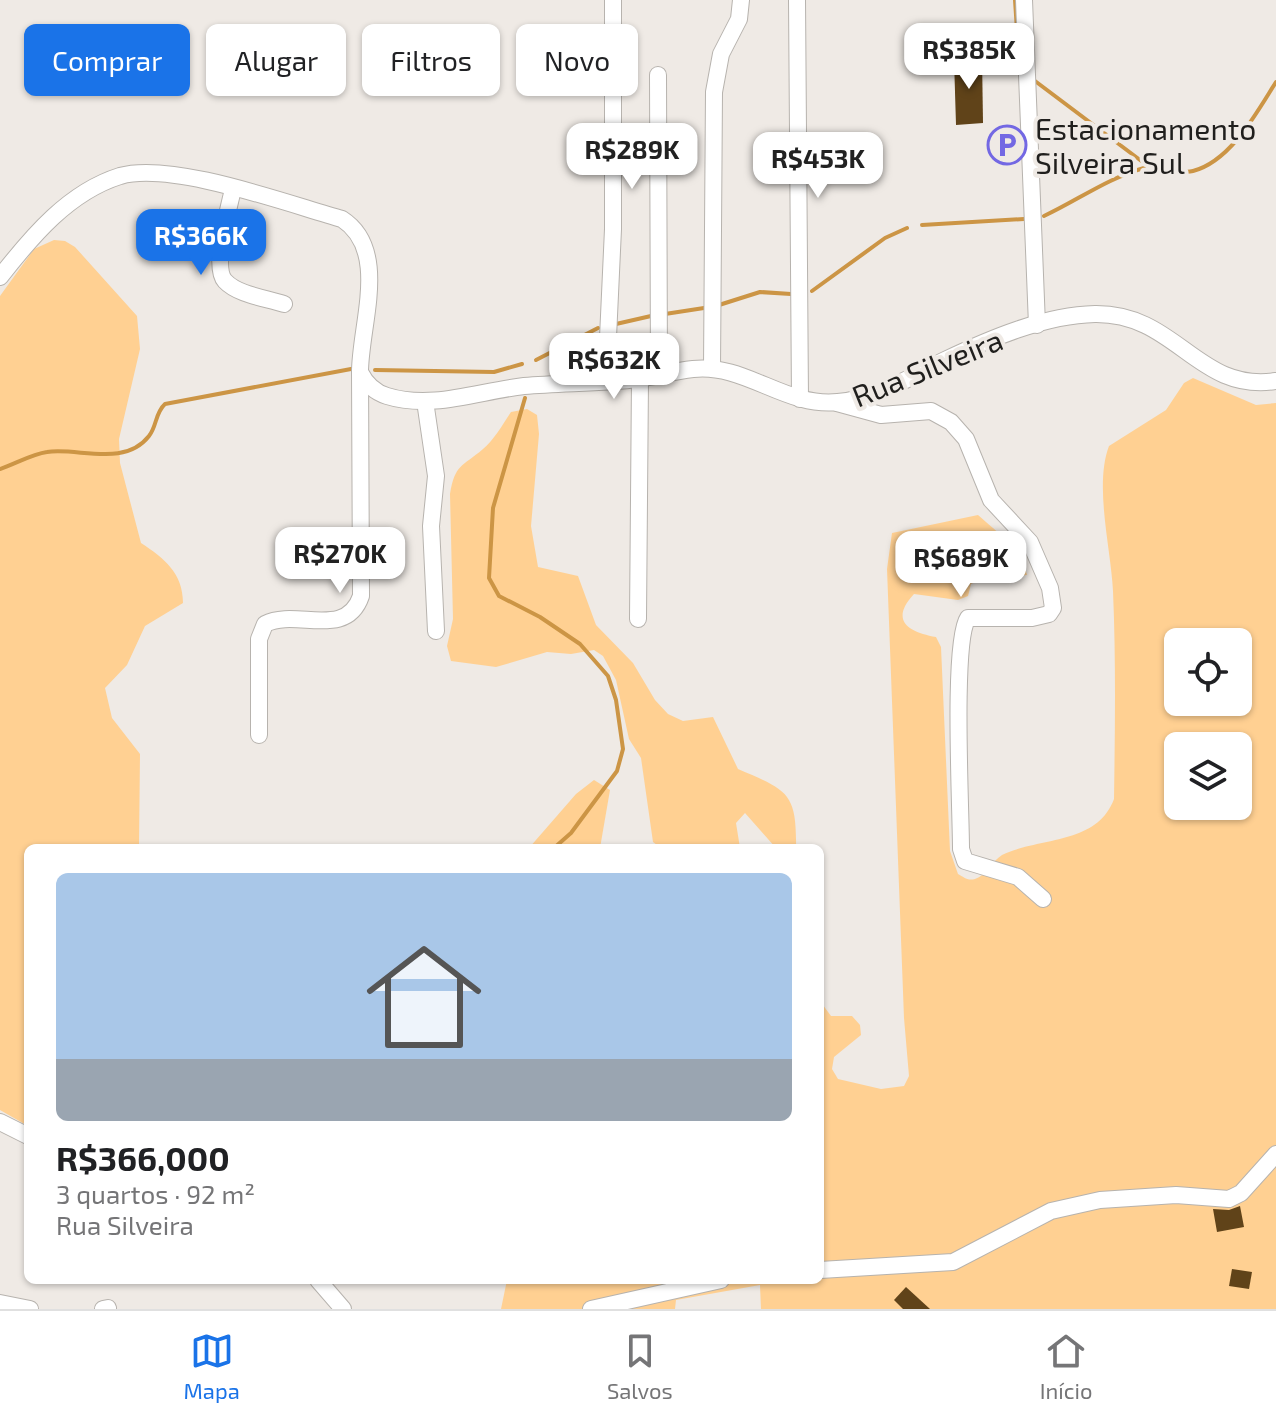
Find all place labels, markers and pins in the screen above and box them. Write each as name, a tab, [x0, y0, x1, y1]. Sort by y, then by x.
pin: R$385K	[904, 23, 1034, 91]
place label: Estacionamento Silveira Sul	[1035, 110, 1256, 180]
pin: R$289K	[567, 123, 697, 191]
parking icon: Estacionamento Silveira Sul	[986, 124, 1028, 166]
pin: R$453K	[753, 132, 883, 200]
pin: R$366K	[136, 209, 266, 277]
pin: R$632K	[549, 333, 679, 401]
pin: R$270K	[275, 527, 405, 595]
pin: R$689K	[896, 531, 1026, 599]

